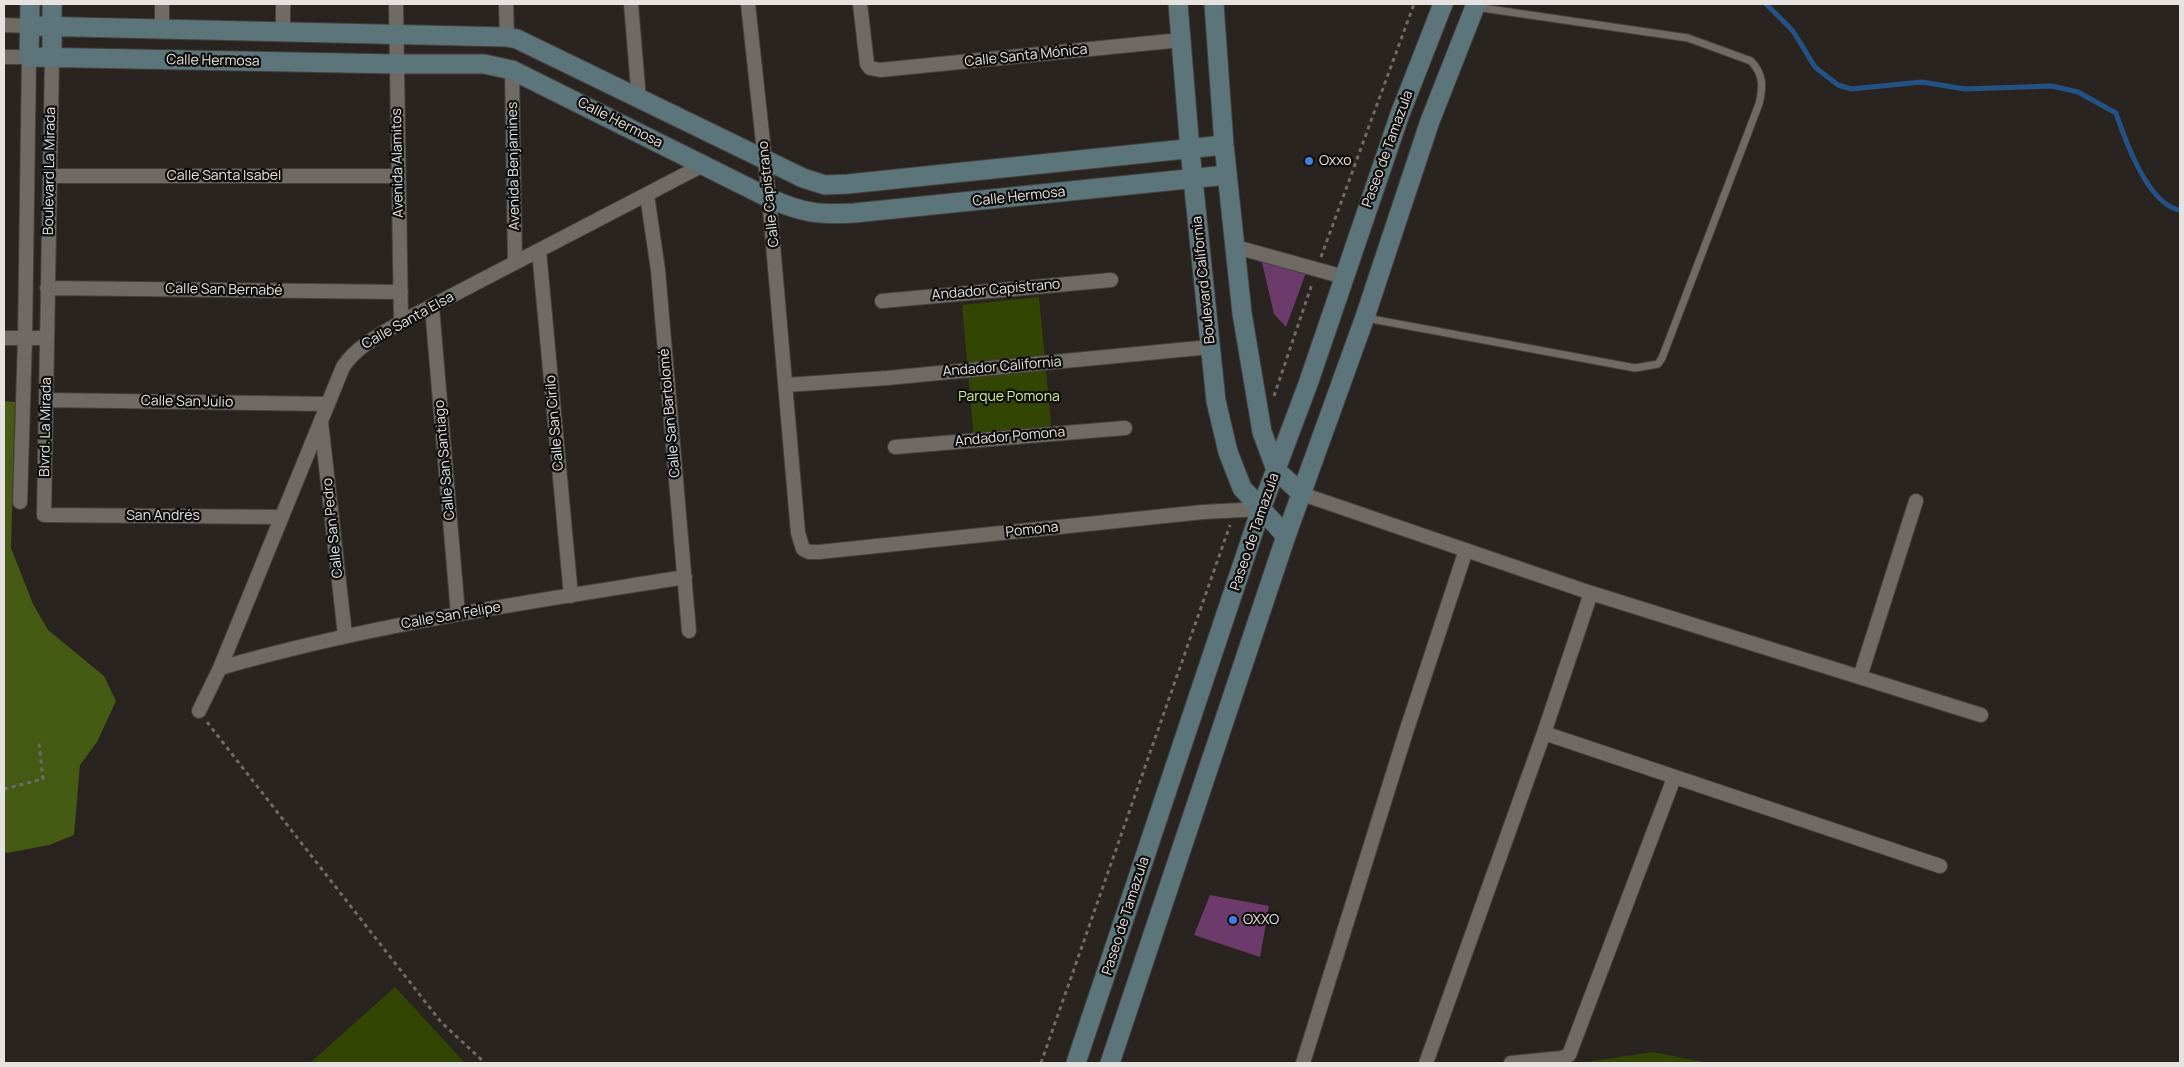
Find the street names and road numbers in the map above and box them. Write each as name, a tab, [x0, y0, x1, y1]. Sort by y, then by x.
street label: Calle Santa Mónica	[964, 41, 1088, 71]
street label: Calle Hermosa	[166, 52, 260, 70]
street label: Paseo de Tamazula	[1359, 88, 1417, 210]
street label: Calle Hermosa	[575, 94, 665, 152]
street label: Avenida Benjamines	[504, 102, 524, 230]
street label: Boulevard La Mirada	[40, 107, 60, 235]
street label: Avenida Alamitos	[389, 108, 407, 218]
street label: Calle Capistrano	[755, 140, 783, 248]
street label: Calle Santa Isabel	[167, 168, 281, 184]
street label: Calle Hermosa	[972, 184, 1066, 210]
street label: Boulevard California	[1189, 215, 1219, 345]
street label: Andador Capistrano	[931, 276, 1061, 304]
street label: Calle San Bernabé	[165, 281, 283, 299]
street label: Calle Santa Elsa	[359, 289, 457, 353]
street label: Calle San Bartolomé	[656, 348, 684, 478]
street label: Andador California	[942, 353, 1062, 381]
street label: Calle San Cirilo	[542, 374, 568, 472]
street label: Blvrd. La Mirada	[37, 377, 55, 477]
street label: Calle San Julio	[141, 393, 233, 411]
street label: Calle San Santiago	[431, 399, 459, 521]
street label: Andador Pomona	[954, 424, 1066, 450]
street label: Paseo de Tamazula	[1227, 471, 1283, 593]
street label: Calle San Pedro	[319, 477, 347, 579]
street label: San Andrés	[126, 508, 200, 524]
street label: Pomona	[1005, 519, 1059, 541]
street label: Calle San Felipe	[400, 599, 502, 633]
street label: Paseo de Tamazula	[1099, 855, 1153, 977]

